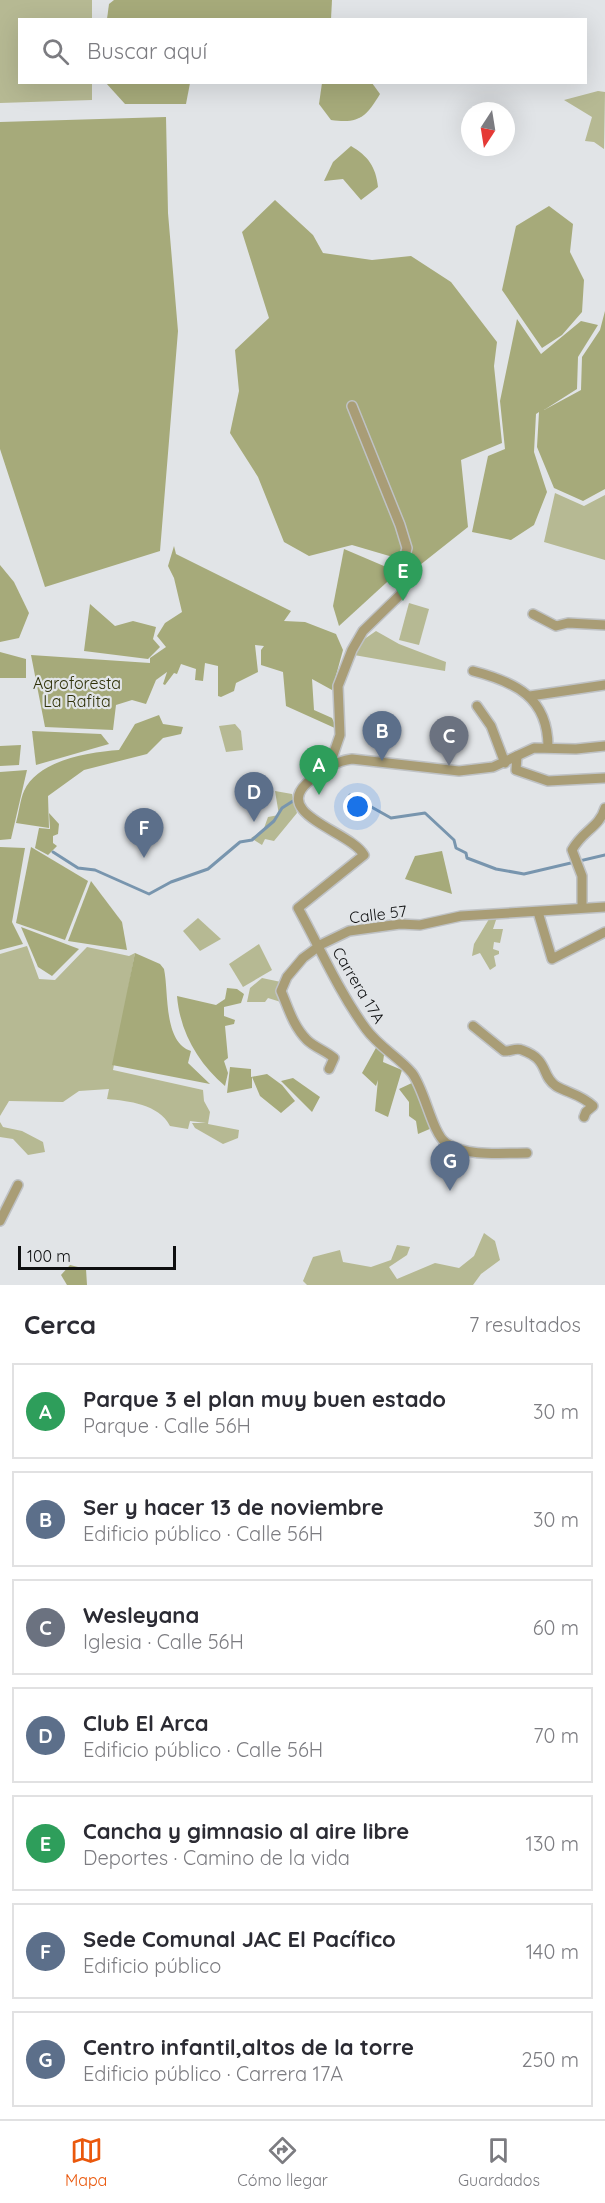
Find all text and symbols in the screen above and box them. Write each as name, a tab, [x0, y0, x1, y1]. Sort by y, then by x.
search box	[18, 18, 587, 84]
icon: search	[39, 35, 72, 68]
text: Buscar aquí	[87, 37, 207, 65]
north arrow	[461, 102, 515, 156]
pin: E	[384, 552, 422, 601]
park label: Agroforesta La Rafita	[33, 673, 121, 711]
pin: B	[362, 712, 401, 761]
pin: C	[430, 716, 468, 766]
pin: A	[300, 746, 338, 795]
pin: D	[234, 772, 274, 822]
your location	[343, 792, 372, 821]
pin: F	[124, 808, 164, 858]
street label: Calle 57	[348, 901, 408, 927]
street label: Carrera 17A	[328, 943, 390, 1027]
pin: G	[430, 1142, 470, 1191]
scale bar	[18, 1243, 176, 1270]
text: 100 m	[27, 1246, 71, 1266]
text: Cerca	[24, 1308, 96, 1341]
text: 7 resultados	[469, 1312, 581, 1337]
text: Parque 3 el plan muy buen estado	[83, 1385, 446, 1413]
text: A	[39, 1399, 52, 1424]
text: 30 m	[533, 1399, 579, 1424]
text: Parque · Calle 56H	[83, 1413, 251, 1438]
text: Ser y hacer 13 de noviembre	[83, 1493, 384, 1521]
text: B	[39, 1507, 52, 1532]
text: 30 m	[533, 1507, 579, 1532]
text: Edificio público · Calle 56H	[83, 1521, 323, 1546]
text: Wesleyana	[83, 1601, 199, 1629]
text: C	[39, 1615, 52, 1640]
text: 60 m	[533, 1615, 579, 1640]
text: Iglesia · Calle 56H	[83, 1629, 244, 1654]
text: Club El Arca	[83, 1709, 209, 1737]
text: D	[38, 1723, 53, 1748]
text: 70 m	[533, 1723, 579, 1748]
text: Edificio público · Calle 56H	[83, 1737, 323, 1762]
text: Cancha y gimnasio al aire libre	[83, 1817, 409, 1845]
text: E	[40, 1831, 51, 1856]
text: 130 m	[526, 1831, 579, 1856]
text: Deportes · Camino de la vida	[83, 1845, 350, 1870]
text: Sede Comunal JAC El Pacífico	[83, 1925, 396, 1953]
text: F	[40, 1939, 51, 1964]
text: 140 m	[526, 1939, 579, 1964]
text: Edificio público	[83, 1953, 221, 1978]
text: Centro infantil,altos de la torre	[83, 2033, 414, 2061]
text: G	[39, 2047, 52, 2072]
text: 250 m	[521, 2047, 579, 2072]
text: Edificio público · Carrera 17A	[83, 2061, 343, 2086]
tab: Mapa	[65, 2134, 107, 2190]
tab: Cómo llegar	[237, 2134, 328, 2190]
tab: Guardados	[458, 2134, 540, 2190]

